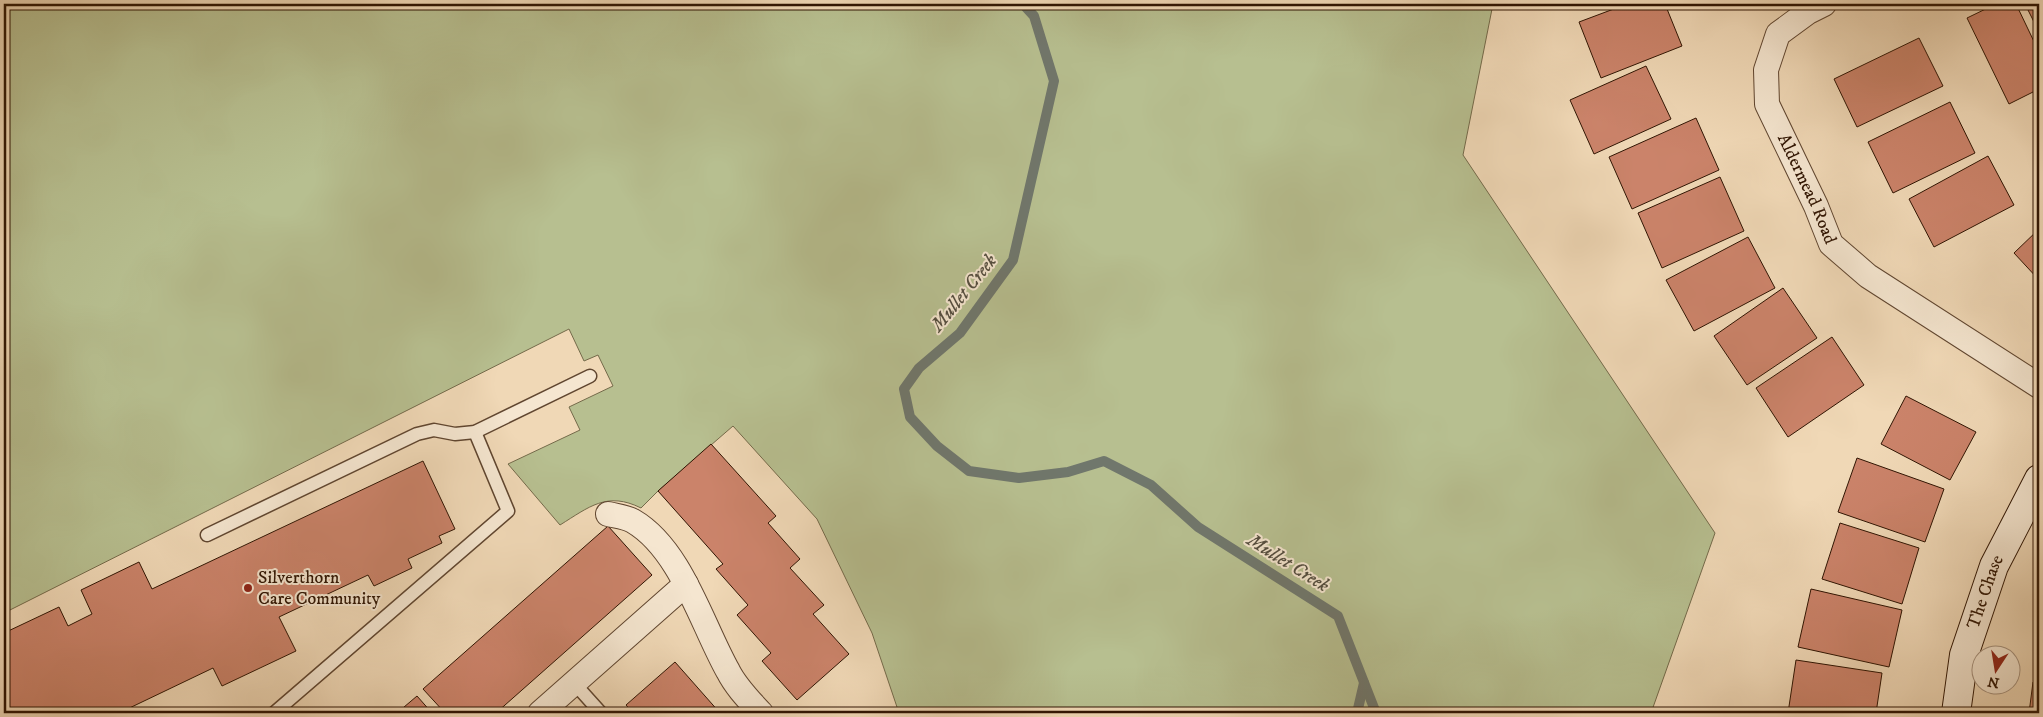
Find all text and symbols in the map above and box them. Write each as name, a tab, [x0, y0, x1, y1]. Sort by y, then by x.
street label: Aldermead Road	[1772, 130, 1841, 247]
water label: Mullet Creek	[925, 250, 1002, 338]
water label: Mullet Creek	[1241, 528, 1333, 597]
street label: The Chase	[1963, 551, 2009, 632]
place label: Silverthorn Care Community	[258, 567, 381, 610]
marker: Silverthorn Care Community	[242, 582, 254, 594]
north arrow	[1970, 644, 2020, 694]
text: N	[1986, 672, 2001, 692]

